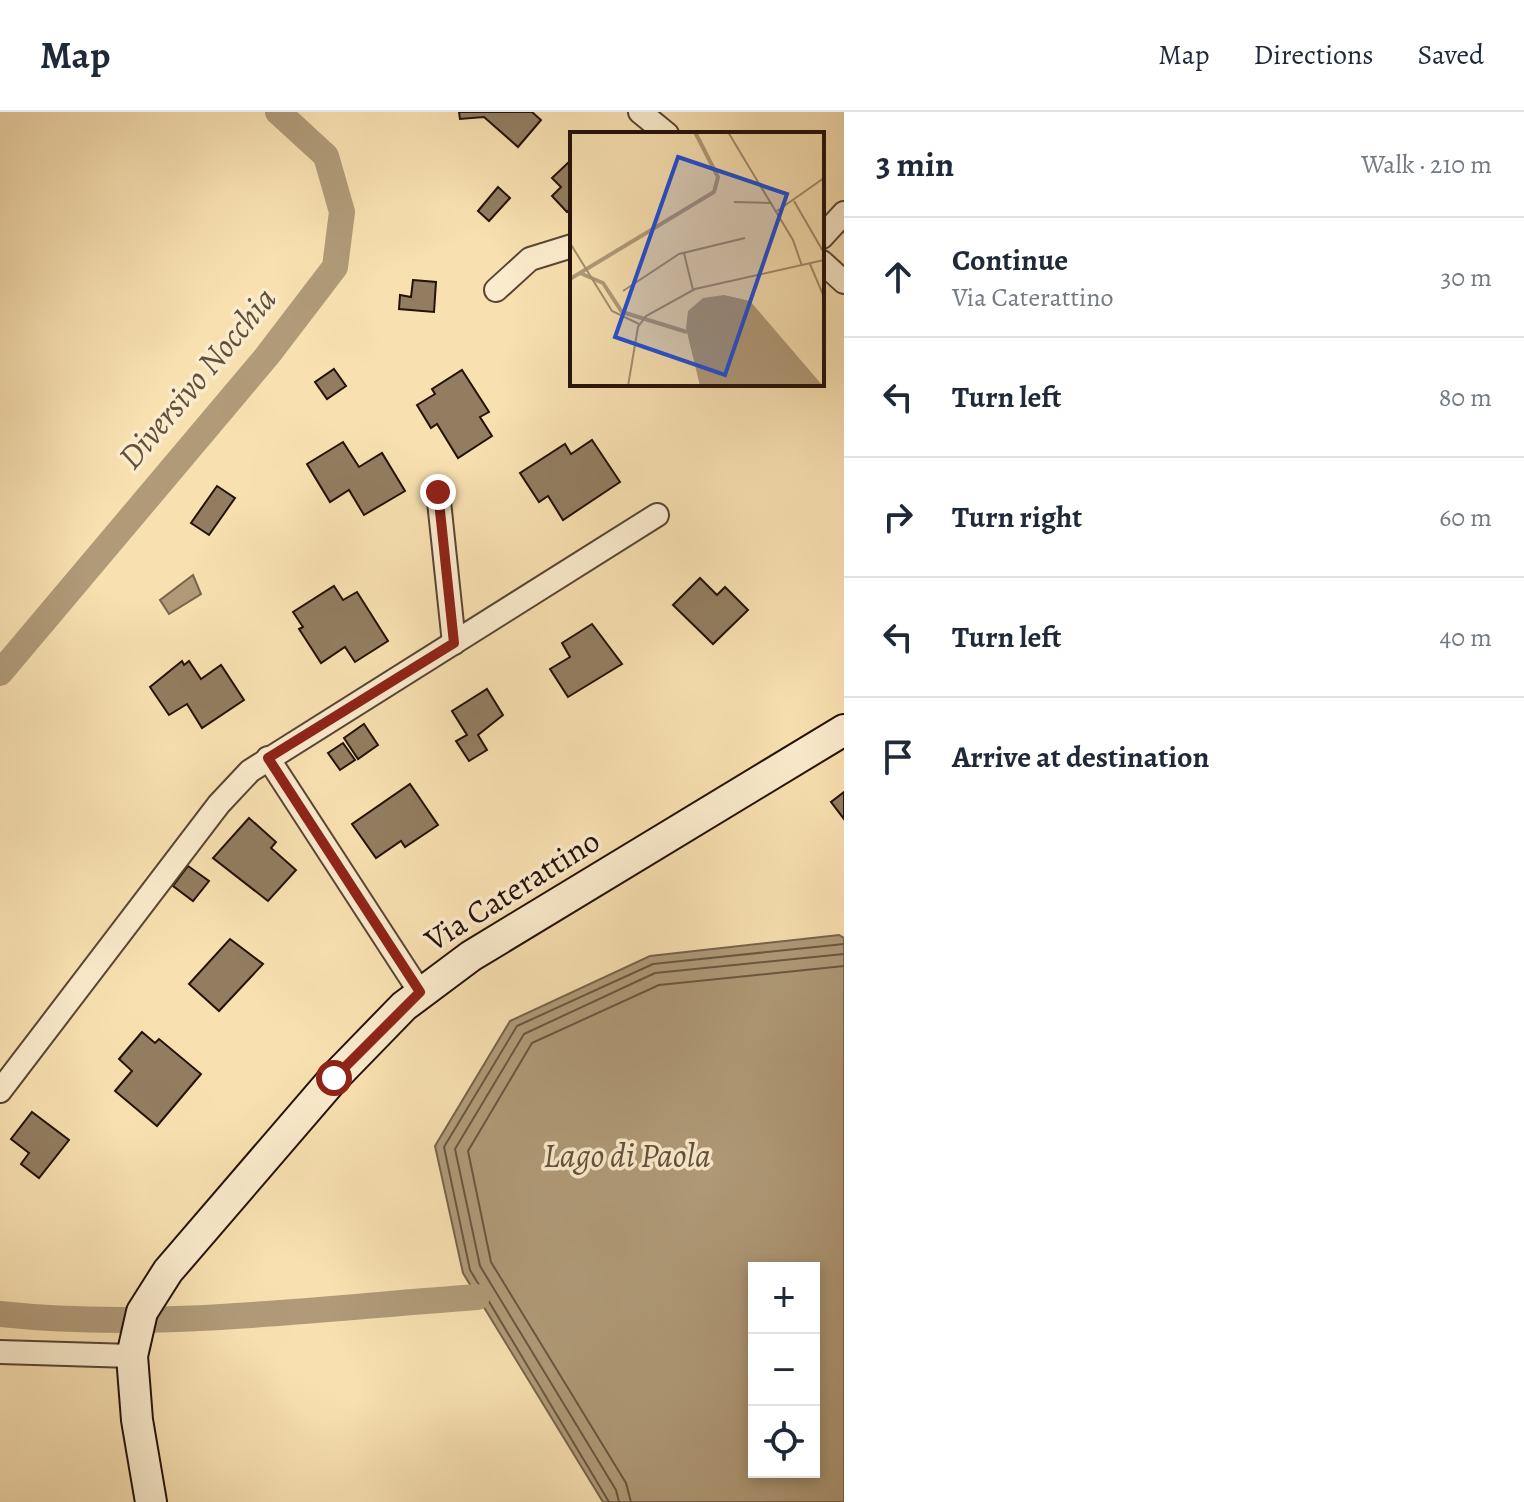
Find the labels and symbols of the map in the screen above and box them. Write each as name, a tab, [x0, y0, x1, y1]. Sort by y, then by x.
inset map	[570, 132, 824, 386]
water label: Diversivo Nocchia	[107, 277, 287, 479]
route end	[420, 474, 456, 510]
street label: Via Caterattino	[415, 819, 608, 962]
route start	[316, 1060, 352, 1096]
water label: Lago di Paola	[543, 1132, 711, 1179]

